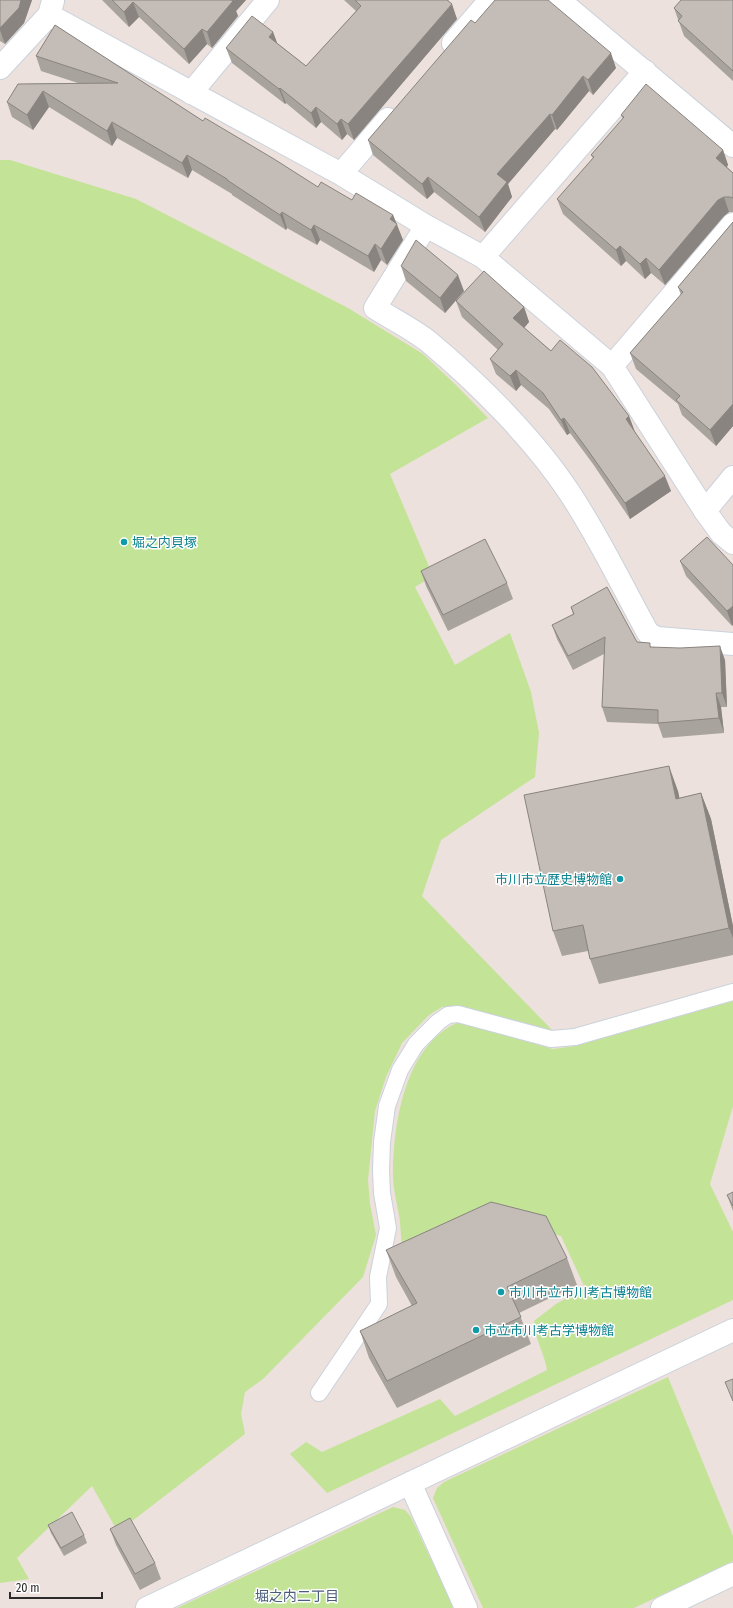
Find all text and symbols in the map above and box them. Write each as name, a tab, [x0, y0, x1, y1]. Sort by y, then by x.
place label: 堀之内貝塚	[132, 535, 197, 550]
marker: 堀之内貝塚	[119, 537, 129, 547]
place label: 市川市立歴史博物館	[495, 872, 612, 887]
marker: 市川市立歴史博物館	[615, 874, 625, 884]
place label: 市川市立市川考古博物館	[509, 1285, 652, 1300]
marker: 市川市立市川考古博物館	[496, 1287, 506, 1297]
place label: 市立市川考古学博物館	[484, 1323, 614, 1338]
marker: 市立市川考古学博物館	[471, 1325, 481, 1335]
scale bar	[10, 1574, 102, 1600]
text: 20 m	[16, 1581, 40, 1595]
district label: 堀之内二丁目	[255, 1588, 339, 1605]

